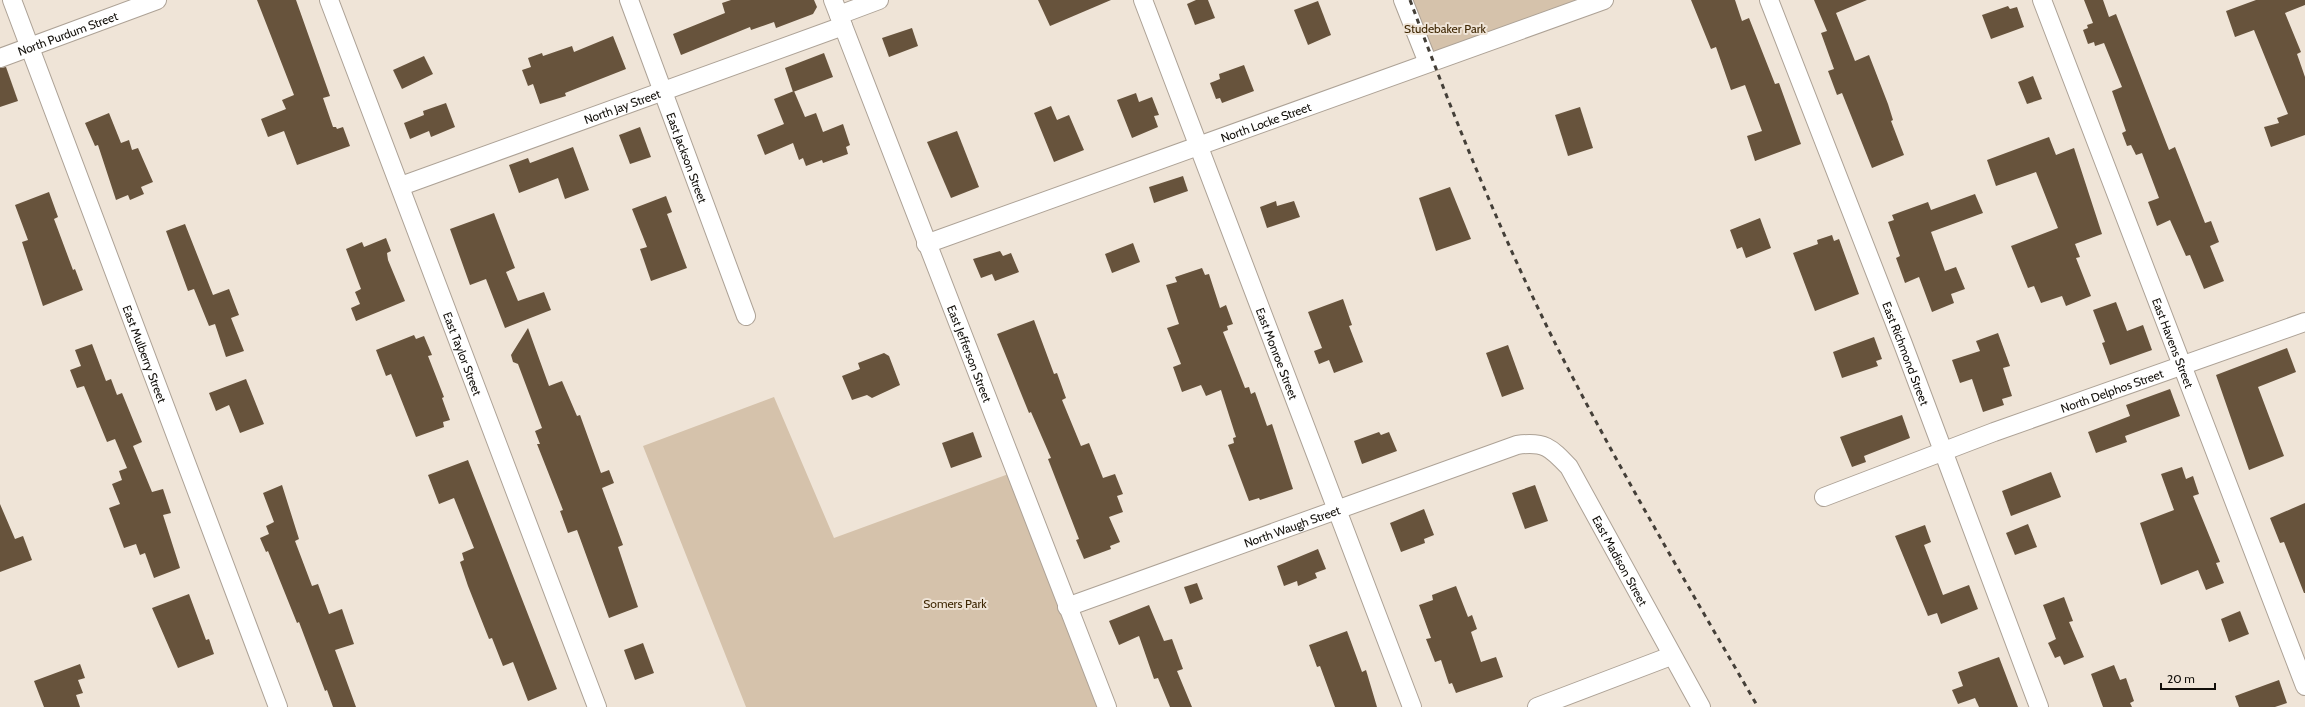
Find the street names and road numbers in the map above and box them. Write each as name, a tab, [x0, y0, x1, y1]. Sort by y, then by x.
street label: North Purdum Street	[15, 8, 120, 58]
street label: North Jay Street	[582, 85, 662, 127]
street label: North Locke Street	[1219, 99, 1313, 145]
street label: East Jackson Street	[664, 110, 711, 205]
street label: East Havens Street	[2149, 296, 2197, 390]
street label: East Richmond Street	[1880, 299, 1933, 407]
street label: East Mulberry Street	[120, 303, 170, 405]
street label: East Jefferson Street	[944, 303, 996, 404]
street label: East Monroe Street	[1253, 305, 1302, 401]
street label: East Taylor Street	[440, 310, 486, 397]
street label: North Delphos Street	[2058, 365, 2165, 415]
street label: North Waugh Street	[1242, 502, 1342, 550]
street label: East Madison Street	[1590, 513, 1651, 608]

